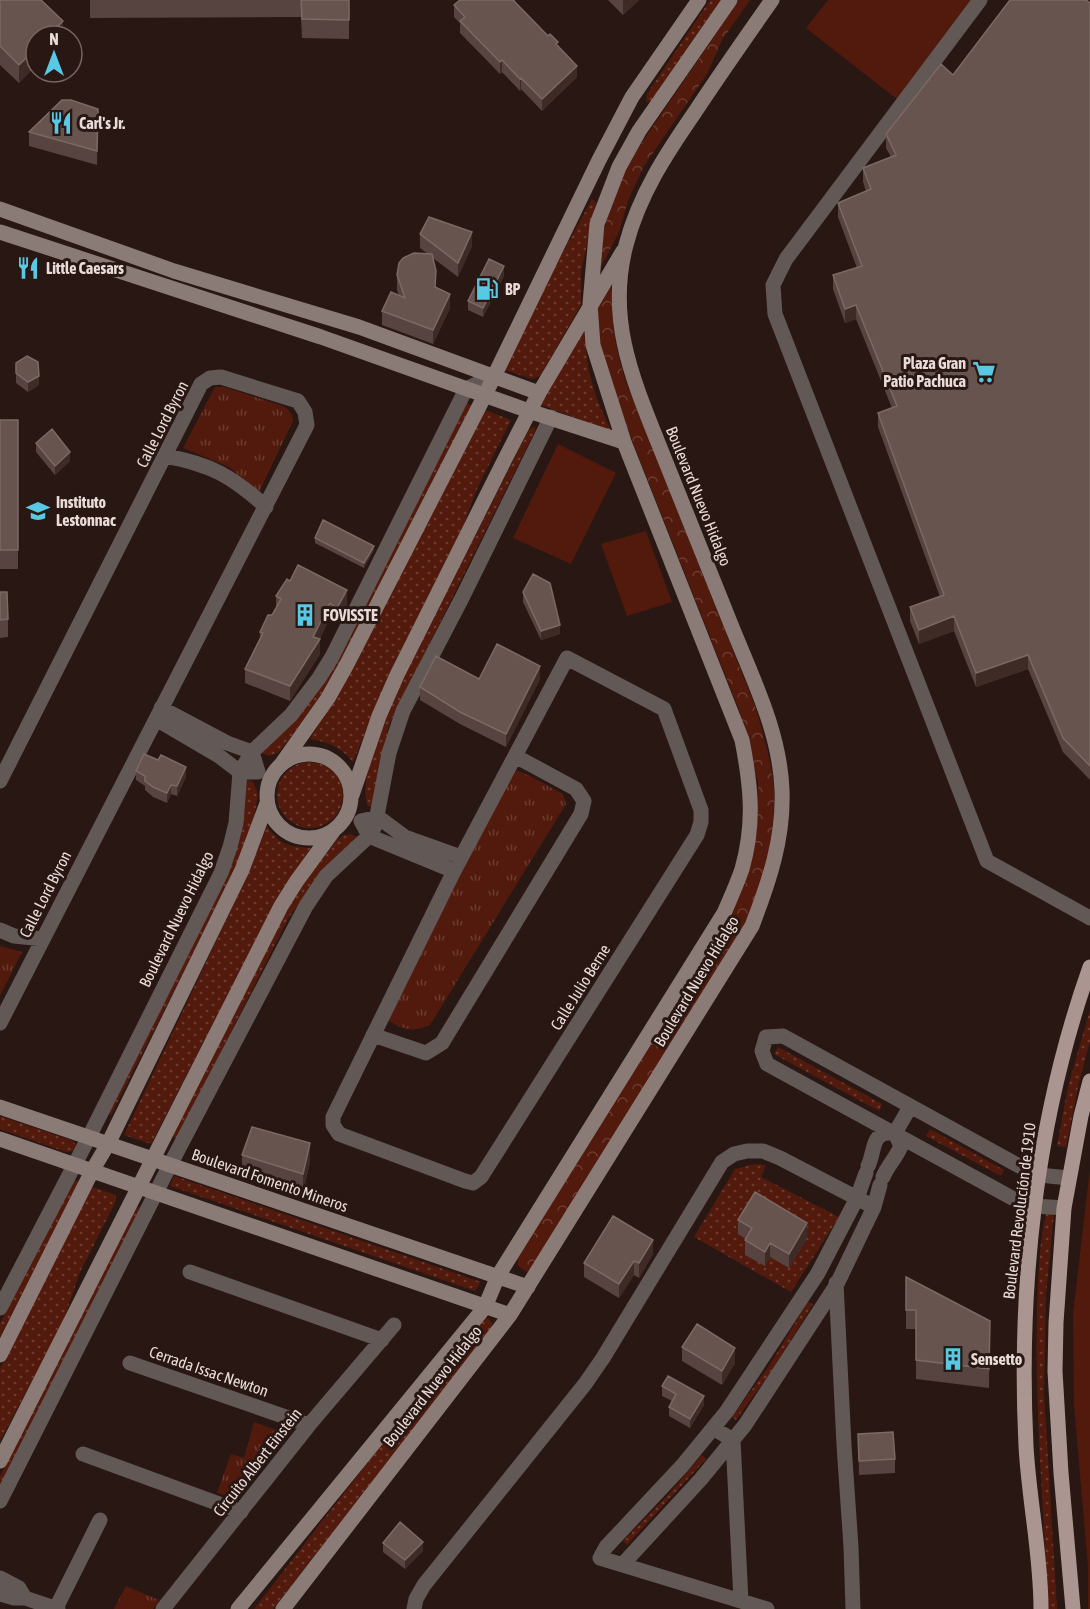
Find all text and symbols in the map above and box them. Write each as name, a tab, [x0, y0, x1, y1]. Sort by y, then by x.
north arrow	[24, 24, 84, 84]
text: N	[49, 30, 59, 48]
restaurant icon: Carl's Jr.	[48, 110, 74, 136]
place label: Carl's Jr.	[79, 114, 125, 132]
restaurant icon: Little Caesars	[15, 255, 41, 281]
place label: Little Caesars	[46, 259, 124, 277]
fuel station icon: BP	[474, 276, 500, 302]
place label: BP	[505, 280, 521, 298]
place label: Plaza Gran Patio Pachuca	[883, 354, 966, 390]
supermarket icon: Plaza Gran Patio Pachuca	[971, 359, 997, 385]
street label: Calle Lord Byron	[132, 378, 192, 471]
street label: Boulevard Nuevo Hidalgo	[662, 424, 735, 569]
place label: Instituto Lestonnac	[56, 493, 116, 529]
school or university icon: Instituto Lestonnac	[25, 498, 51, 524]
building icon: FOVISSTE	[292, 602, 318, 628]
place label: FOVISSTE	[323, 606, 378, 624]
street label: Calle Lord Byron	[15, 848, 75, 941]
street label: Boulevard Nuevo Hidalgo	[135, 848, 218, 990]
street label: Boulevard Nuevo Hidalgo	[650, 913, 743, 1050]
street label: Calle Julio Berne	[547, 941, 613, 1033]
street label: Boulevard Revolución de 1910	[999, 1122, 1039, 1300]
street label: Boulevard Fomento Mineros	[190, 1145, 351, 1215]
street label: Boulevard Nuevo Hidalgo	[379, 1322, 486, 1451]
street label: Cerrada Issac Newton	[147, 1342, 271, 1400]
building icon: Sensetto	[940, 1346, 966, 1372]
place label: Sensetto	[971, 1350, 1023, 1368]
street label: Circuito Albert Einstein	[209, 1404, 305, 1520]

